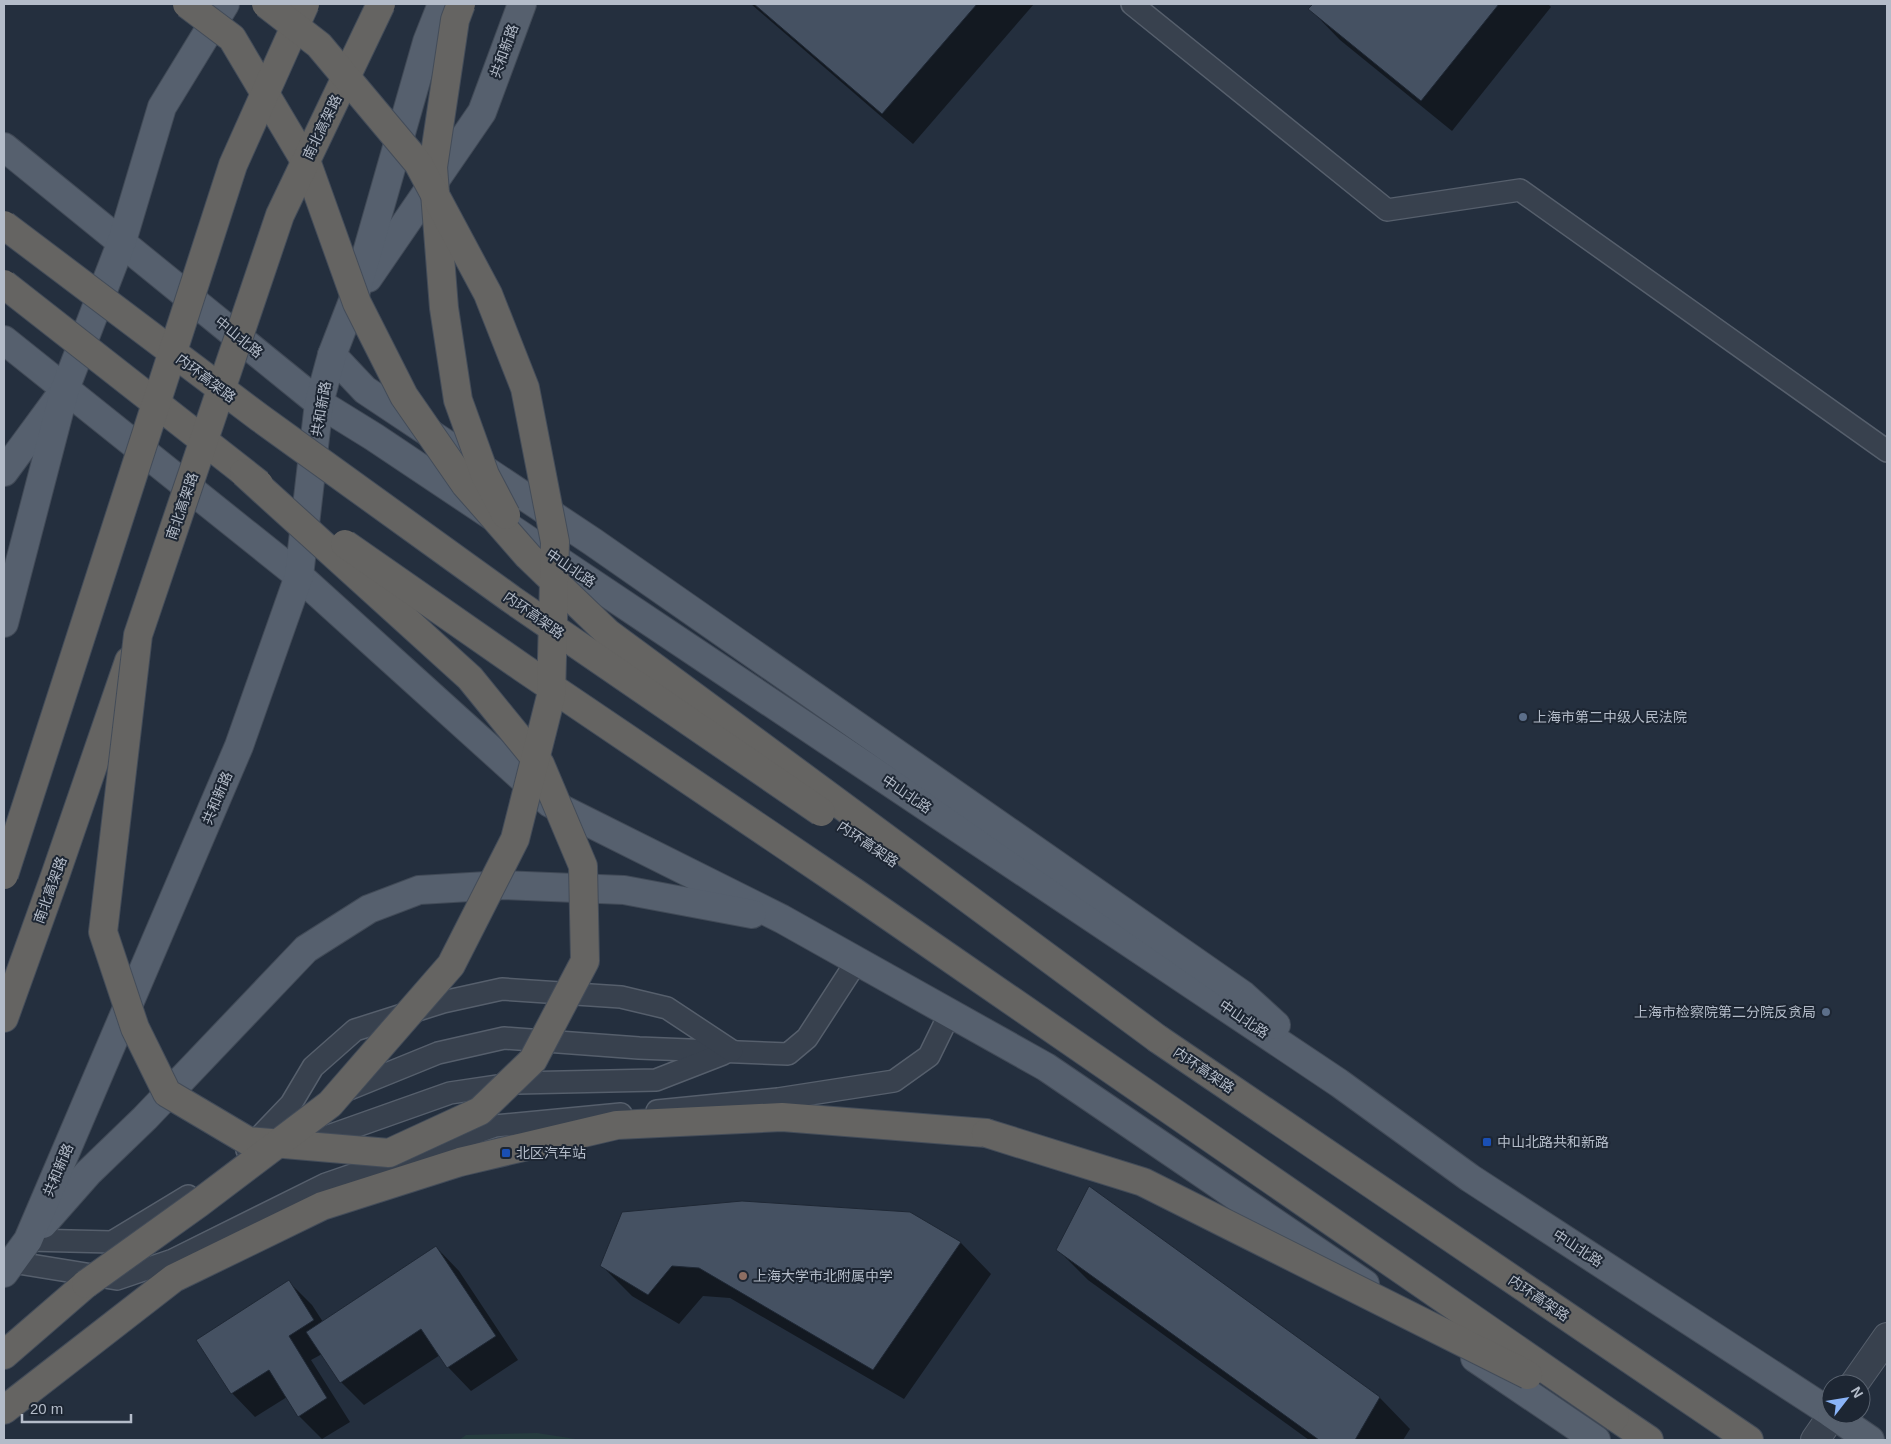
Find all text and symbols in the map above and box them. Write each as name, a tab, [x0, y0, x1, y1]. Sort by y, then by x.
street label: 共和新路	[487, 22, 521, 80]
street label: 南北高架路	[299, 92, 345, 162]
street label: 中山北路	[212, 313, 266, 361]
street label: 内环高架路	[173, 351, 239, 405]
street label: 共和新路	[308, 380, 334, 438]
street label: 南北高架路	[163, 470, 201, 542]
street label: 中山北路	[543, 546, 599, 590]
street label: 内环高架路	[501, 588, 567, 642]
place label: 上海市第二中级人民法院	[1533, 709, 1687, 725]
marker: 上海市第二中级人民法院	[1517, 711, 1529, 723]
street label: 共和新路	[199, 769, 235, 827]
street label: 中山北路	[879, 772, 935, 816]
street label: 内环高架路	[835, 818, 901, 870]
street label: 南北高架路	[31, 854, 69, 926]
street label: 中山北路	[1216, 997, 1272, 1041]
place label: 上海市检察院第二分院反贪局	[1634, 1004, 1816, 1020]
marker: 上海市检察院第二分院反贪局	[1820, 1006, 1832, 1018]
street label: 内环高架路	[1171, 1044, 1237, 1096]
place label: 中山北路共和新路	[1497, 1134, 1609, 1150]
marker: 中山北路共和新路	[1481, 1136, 1493, 1148]
street label: 共和新路	[40, 1141, 76, 1199]
place label: 北区汽车站	[516, 1145, 586, 1161]
marker: 北区汽车站	[500, 1147, 512, 1159]
street label: 中山北路	[1550, 1226, 1606, 1270]
place label: 上海大学市北附属中学	[753, 1268, 893, 1284]
marker: 上海大学市北附属中学	[737, 1270, 749, 1282]
street label: 内环高架路	[1506, 1272, 1572, 1324]
north arrow	[1821, 1374, 1871, 1424]
text: N	[1848, 1384, 1867, 1401]
scale bar	[22, 1392, 131, 1424]
text: 20 m	[30, 1400, 63, 1417]

